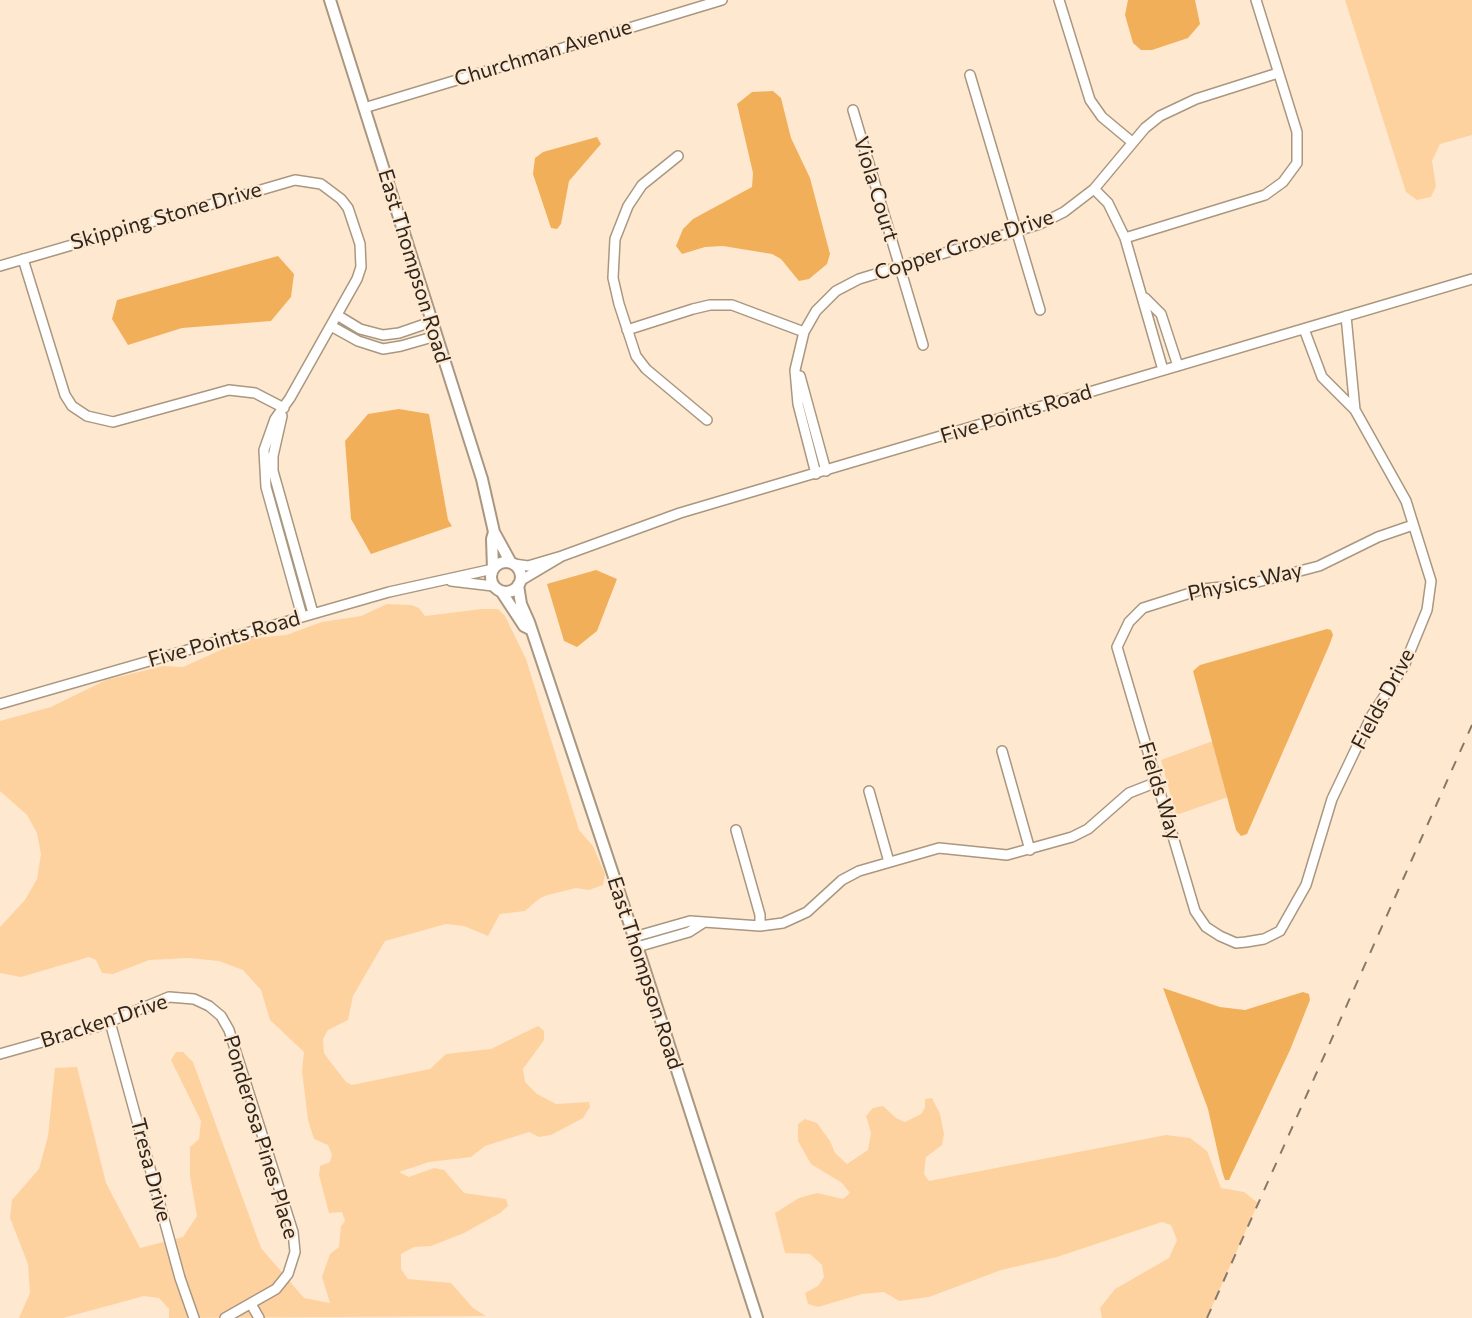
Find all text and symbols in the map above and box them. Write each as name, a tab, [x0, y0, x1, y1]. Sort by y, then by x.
street label: Churchman Avenue	[451, 14, 635, 92]
street label: Viola Court	[848, 134, 904, 244]
street label: East Thompson Road	[373, 166, 455, 366]
street label: Skipping Stone Drive	[67, 177, 265, 255]
street label: Copper Grove Drive	[871, 204, 1057, 286]
street label: Five Points Road	[937, 379, 1095, 449]
street label: Physics Way	[1185, 558, 1305, 606]
street label: Five Points Road	[145, 605, 303, 673]
street label: Fields Drive	[1346, 644, 1420, 754]
street label: Fields Way	[1133, 739, 1187, 843]
street label: East Thompson Road	[602, 873, 688, 1073]
street label: Bracken Drive	[37, 989, 171, 1053]
street label: Ponderosa Pines Place	[218, 1032, 304, 1242]
street label: Tresa Drive	[125, 1115, 177, 1225]

